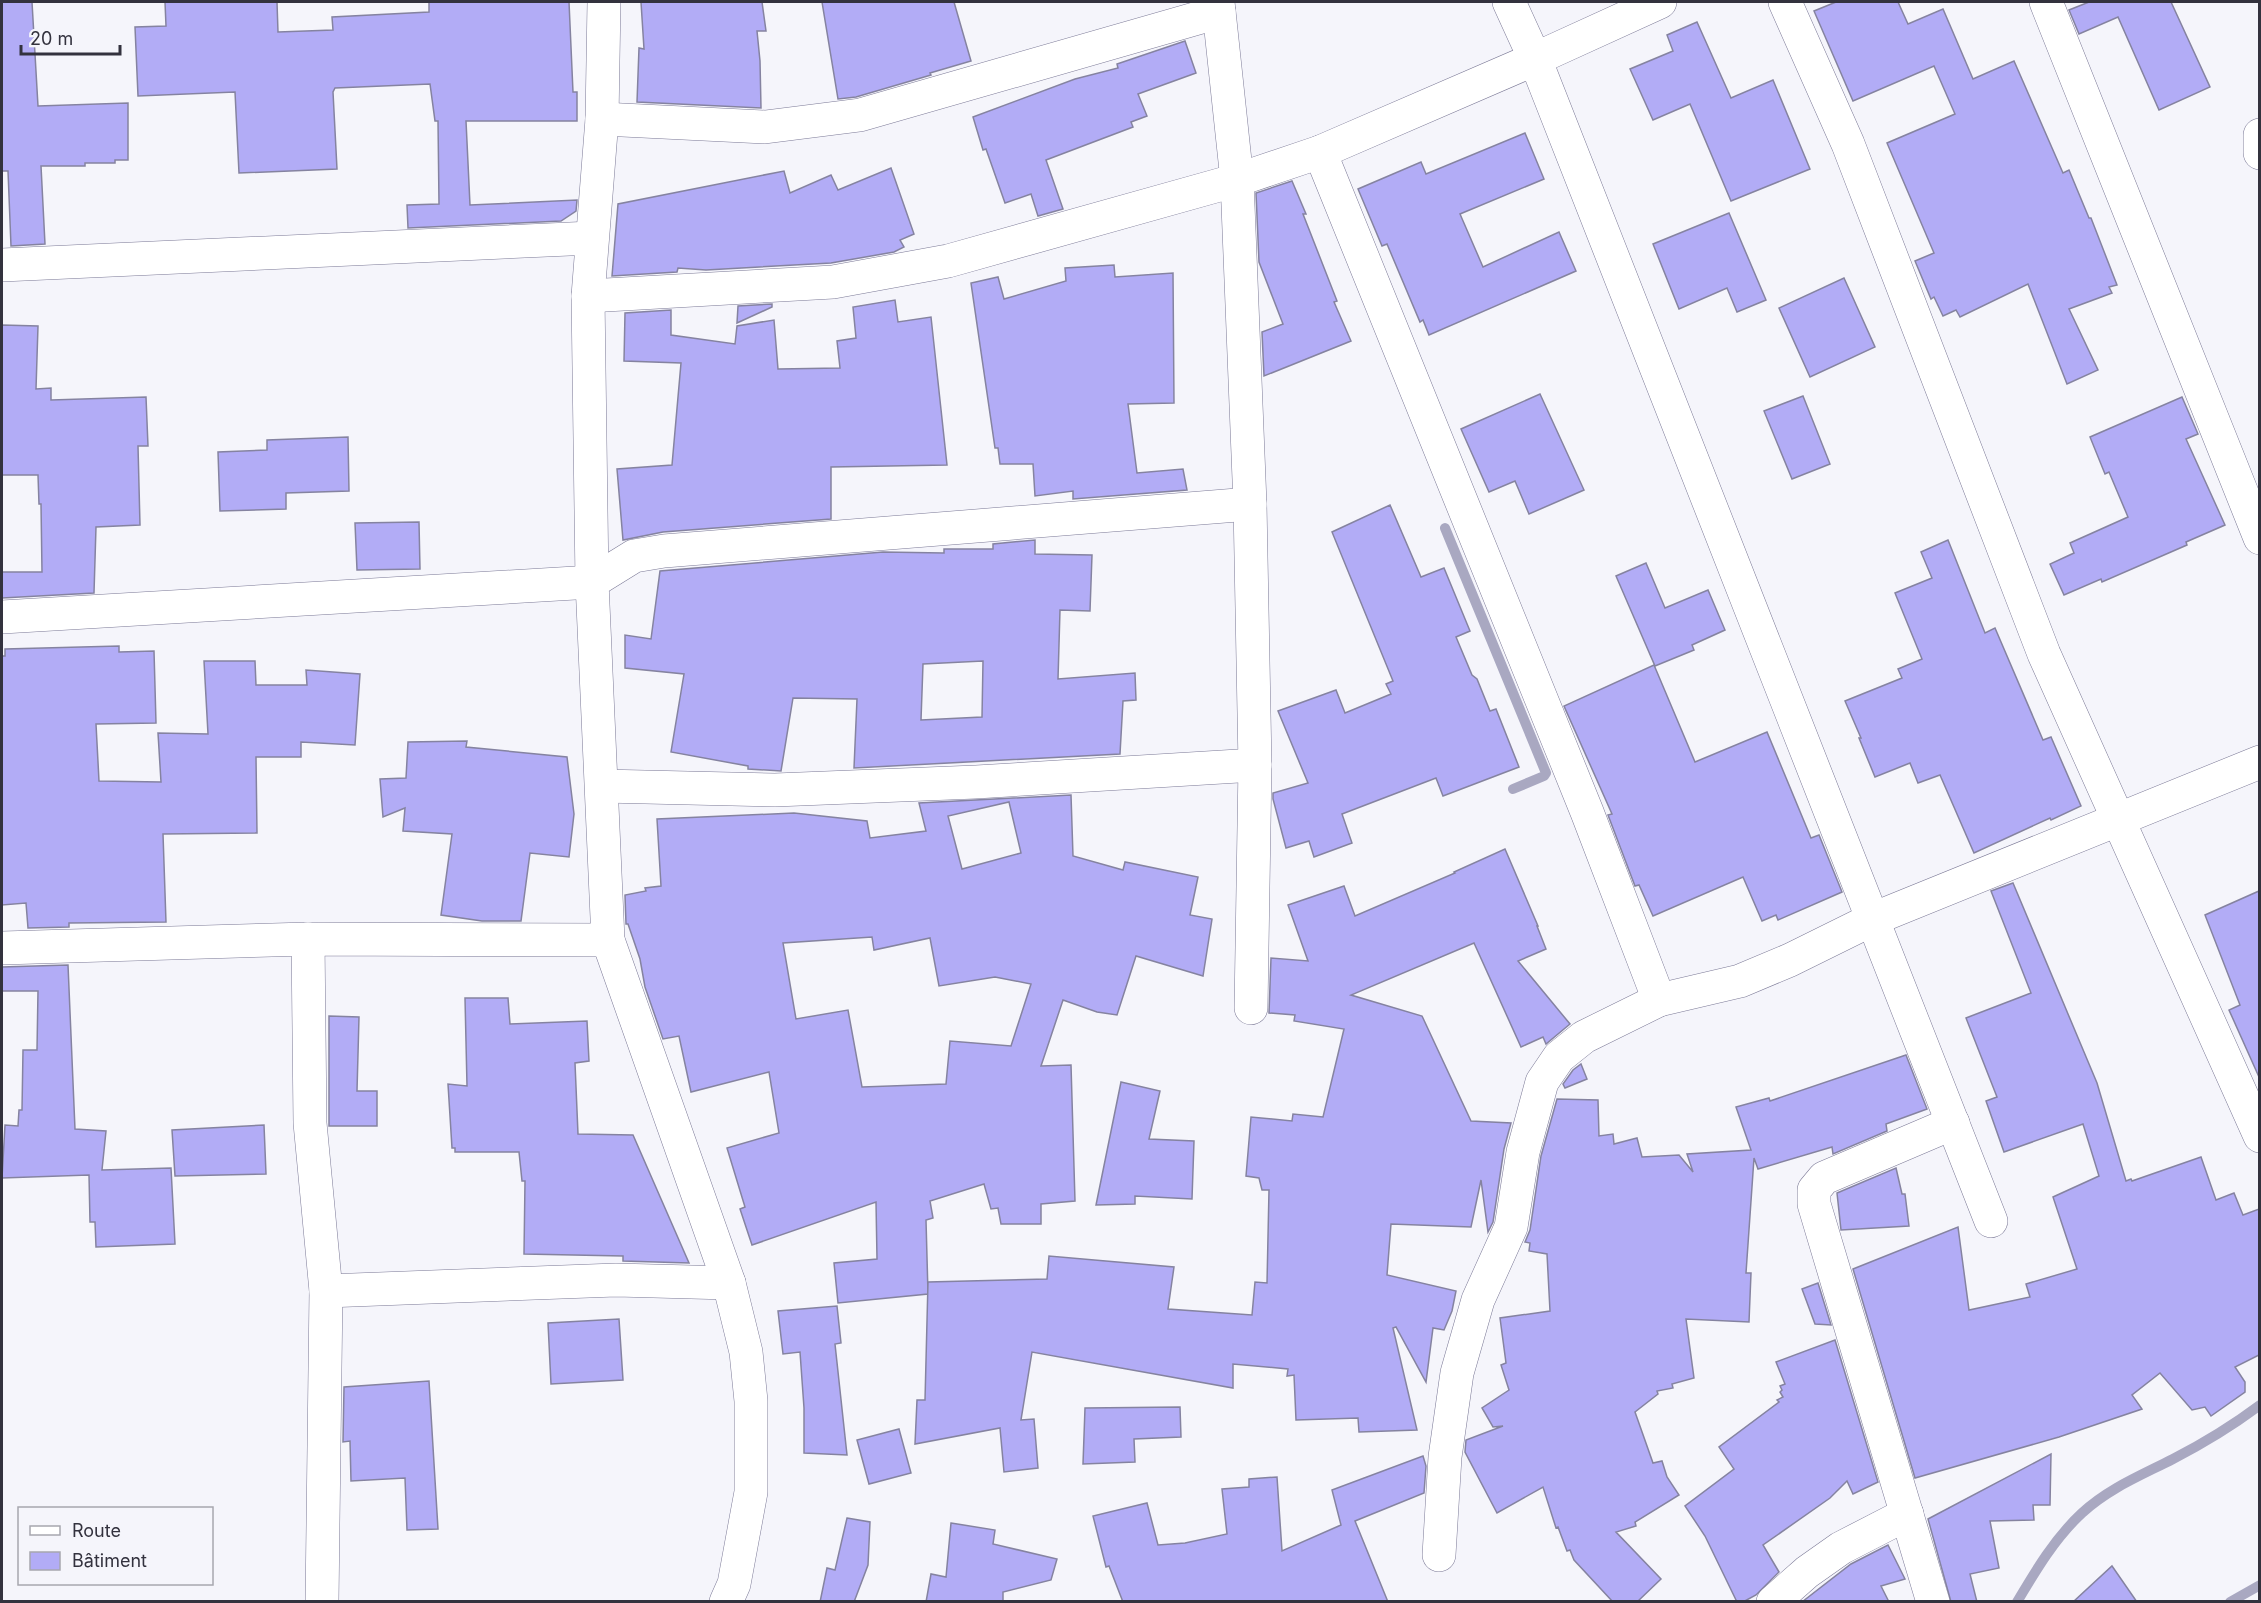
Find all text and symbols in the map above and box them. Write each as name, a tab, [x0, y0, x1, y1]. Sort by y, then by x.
scale bar	[21, 18, 120, 56]
text: 20 m	[30, 28, 73, 49]
legend	[18, 1507, 213, 1585]
text: Route	[72, 1520, 121, 1541]
text: Bâtiment	[72, 1550, 147, 1571]

